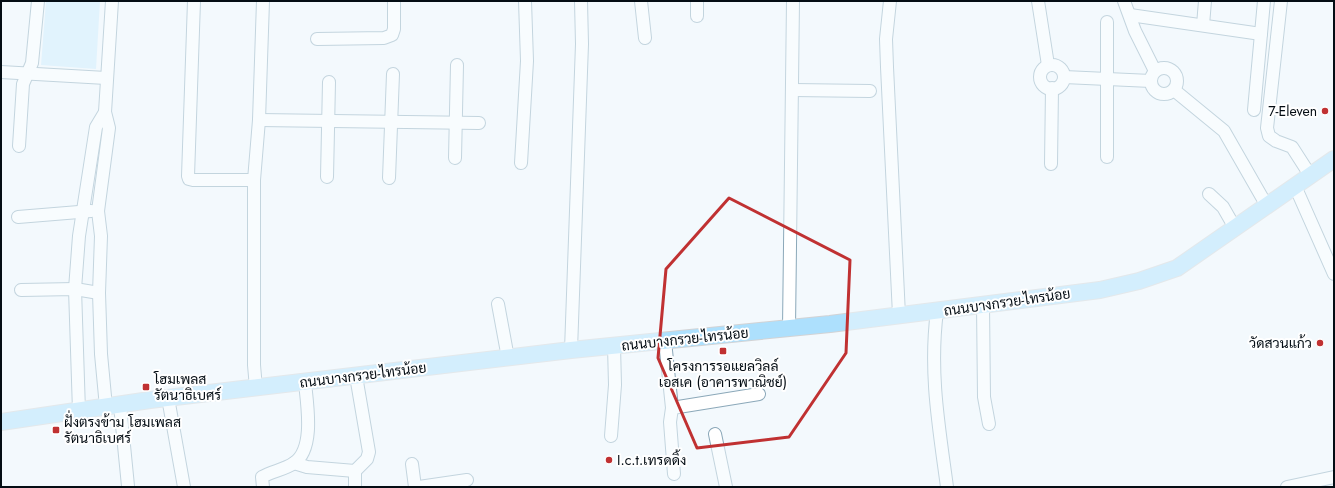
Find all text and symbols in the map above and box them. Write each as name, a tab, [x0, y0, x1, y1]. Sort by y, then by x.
place label: 7-Eleven	[1268, 101, 1317, 121]
marker: 7-Eleven	[1320, 106, 1330, 116]
street label: ถนนบางกรวย-ไทรน้อย	[942, 283, 1072, 321]
street label: ถนนบางกรวย-ไทรน้อย	[620, 322, 750, 356]
place label: วัดสวนแก้ว	[1249, 333, 1312, 353]
marker: วัดสวนแก้ว	[1315, 338, 1325, 348]
marker: โครงการรอแยลวิลล์ เอสเค (อาคารพาณิชย์)	[718, 346, 728, 356]
place label: โครงการรอแยลวิลล์ เอสเค (อาคารพาณิชย์)	[659, 356, 787, 392]
street label: ถนนบางกรวย-ไทรน้อย	[298, 357, 428, 393]
place label: โฮมเพลส รัตนาธิเบศร์	[153, 369, 221, 405]
marker: โฮมเพลส รัตนาธิเบศร์	[141, 382, 151, 392]
place label: ฝั่งตรงข้าม โฮมเพลส รัตนาธิเบศร์	[64, 410, 181, 448]
marker: ฝั่งตรงข้าม โฮมเพลส รัตนาธิเบศร์	[51, 425, 61, 435]
place label: I.c.t.เทรดดิ้ง	[617, 449, 686, 470]
marker: I.c.t.เทรดดิ้ง	[604, 455, 614, 465]

